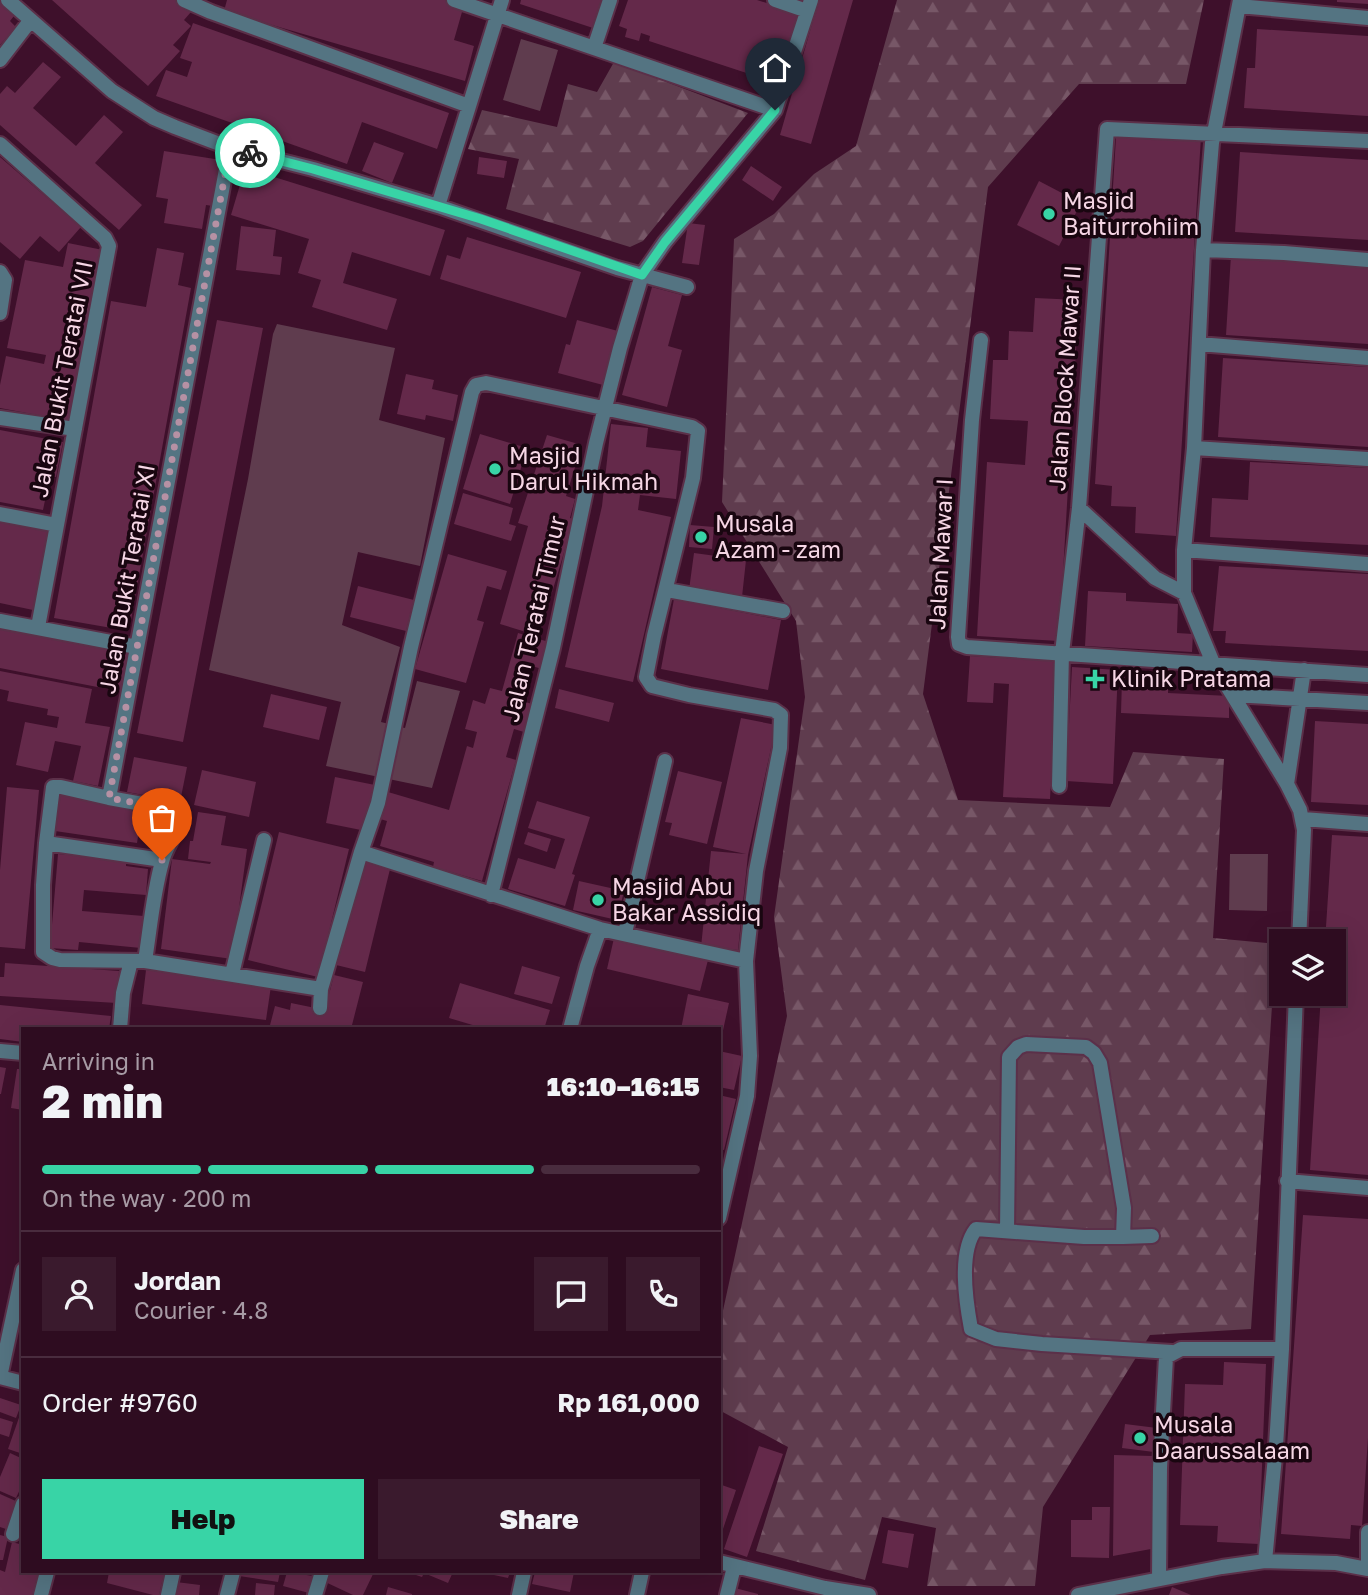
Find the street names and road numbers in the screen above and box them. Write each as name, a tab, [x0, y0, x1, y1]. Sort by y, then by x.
street label: Jalan Bukit Teratai VII	[24, 258, 98, 499]
street label: Jalan Block Mawar II	[1042, 264, 1086, 492]
street label: Jalan Bukit Teratai XI	[92, 462, 160, 696]
street label: Jalan Mawar I	[922, 477, 958, 630]
street label: Jalan Teratai Timur	[496, 513, 570, 725]

